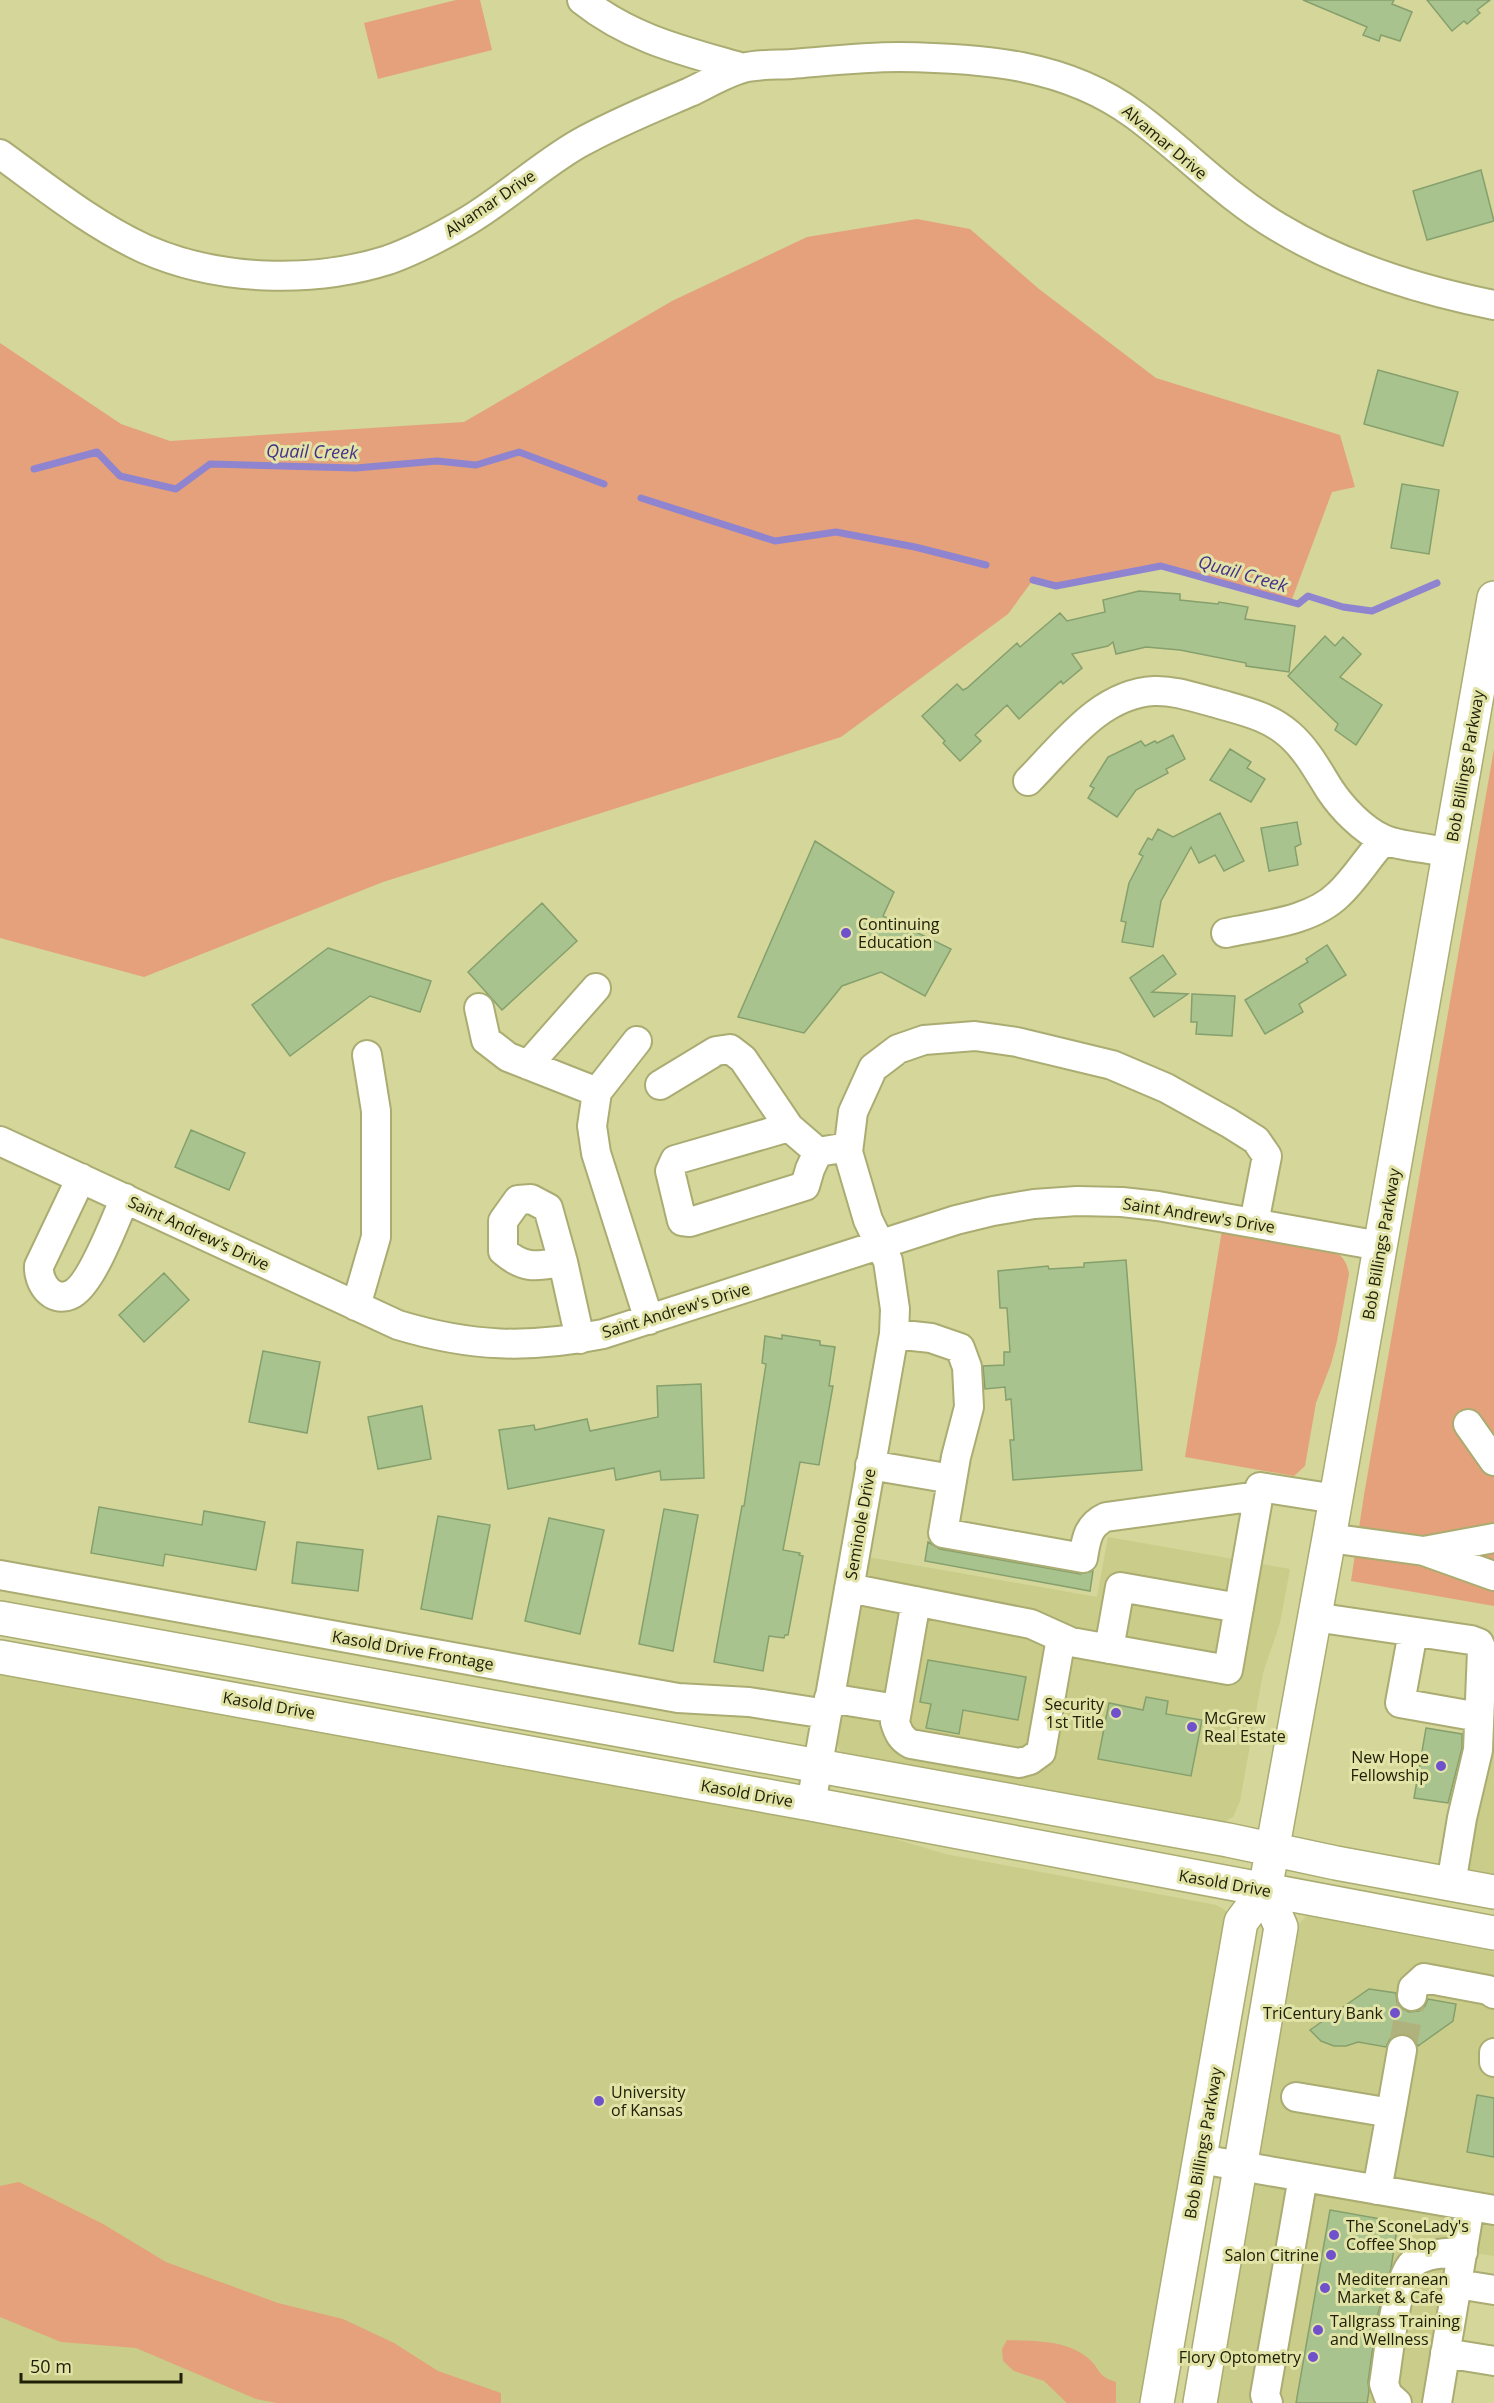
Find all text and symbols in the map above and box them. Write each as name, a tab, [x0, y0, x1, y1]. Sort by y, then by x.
street label: Alvamar Drive	[1118, 100, 1212, 184]
street label: Alvamar Drive	[440, 165, 540, 241]
water label: Quail Creek	[266, 438, 359, 464]
water label: Quail Creek	[1196, 549, 1292, 598]
street label: Bob Billings Parkway	[1441, 688, 1489, 843]
place label: Continuing Education	[858, 913, 940, 953]
marker: Continuing Education	[839, 926, 853, 940]
street label: Bob Billings Parkway	[1357, 1166, 1405, 1321]
street label: Saint Andrew's Drive	[125, 1191, 273, 1275]
street label: Saint Andrew's Drive	[1121, 1192, 1277, 1238]
street label: Saint Andrew's Drive	[599, 1277, 753, 1343]
street label: Seminole Drive	[839, 1467, 881, 1581]
street label: Kasold Drive Frontage	[330, 1625, 496, 1675]
street label: Kasold Drive	[221, 1686, 317, 1724]
place label: Security 1st Title	[1044, 1693, 1105, 1733]
marker: Security 1st Title	[1109, 1706, 1123, 1720]
place label: McGrew Real Estate	[1204, 1707, 1286, 1747]
marker: McGrew Real Estate	[1185, 1720, 1199, 1734]
place label: New Hope Fellowship	[1350, 1746, 1429, 1786]
marker: New Hope Fellowship	[1434, 1759, 1448, 1773]
street label: Kasold Drive	[699, 1774, 795, 1812]
street label: Kasold Drive	[1177, 1864, 1273, 1902]
place label: TriCentury Bank	[1263, 2002, 1384, 2024]
marker: TriCentury Bank	[1388, 2006, 1402, 2020]
street label: Bob Billings Parkway	[1179, 2065, 1227, 2220]
place label: University of Kansas	[611, 2081, 686, 2121]
marker: University of Kansas	[592, 2094, 606, 2108]
place label: The SconeLady's Coffee Shop	[1346, 2215, 1469, 2255]
marker: The SconeLady's Coffee Shop	[1327, 2228, 1341, 2242]
place label: Salon Citrine	[1225, 2244, 1319, 2266]
marker: Salon Citrine	[1324, 2248, 1338, 2262]
place label: Mediterranean Market & Cafe	[1337, 2268, 1448, 2308]
marker: Mediterranean Market & Cafe	[1318, 2281, 1332, 2295]
place label: Tallgrass Training and Wellness	[1330, 2310, 1460, 2350]
marker: Tallgrass Training and Wellness	[1311, 2323, 1325, 2337]
scale bar	[21, 2346, 182, 2384]
place label: Flory Optometry	[1179, 2346, 1302, 2368]
marker: Flory Optometry	[1306, 2350, 1320, 2364]
text: 50 m	[30, 2354, 72, 2378]

